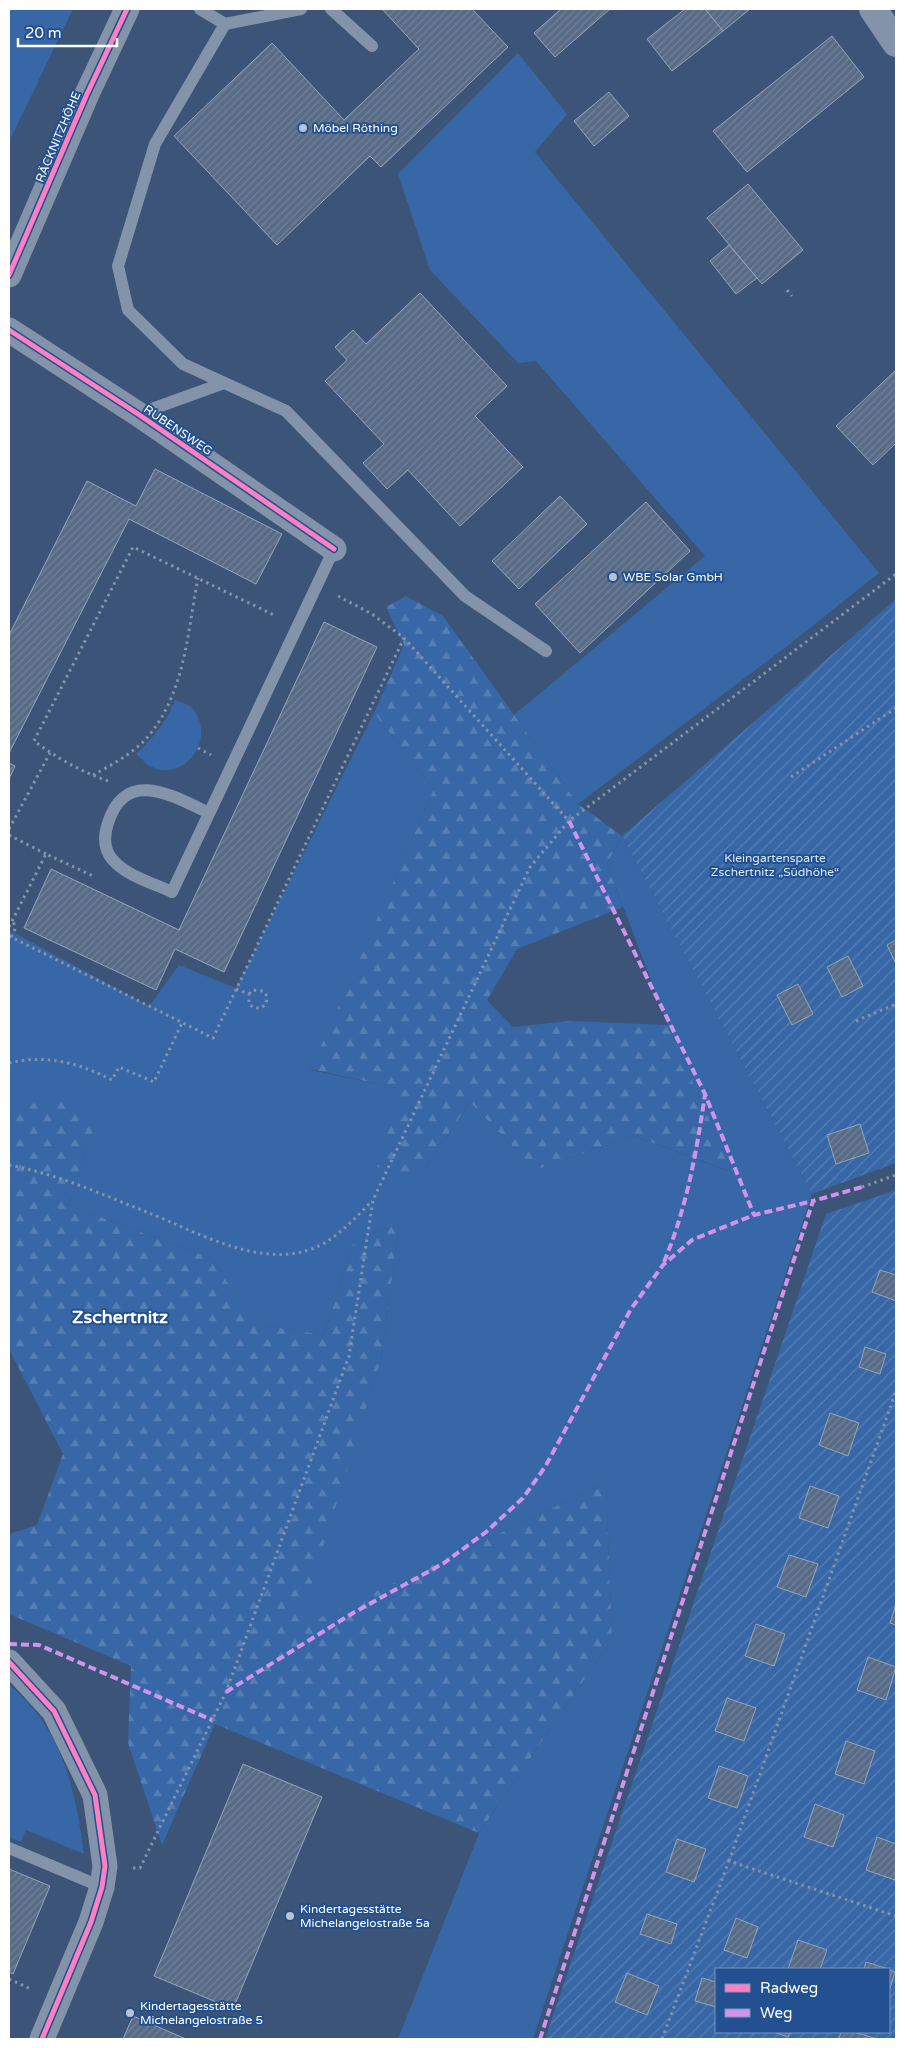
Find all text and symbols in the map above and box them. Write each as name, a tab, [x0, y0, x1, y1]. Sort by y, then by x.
scale bar	[18, 15, 116, 47]
text: 20 m	[25, 24, 62, 42]
street label: RÄCKNITZHÖHE	[33, 89, 84, 184]
place label: Möbel Röthing	[313, 121, 398, 135]
marker: Möbel Röthing	[297, 122, 309, 134]
street label: RUBENSWEG	[141, 402, 215, 458]
place label: WBE Solar GmbH	[623, 570, 723, 584]
marker: WBE Solar GmbH	[607, 571, 619, 583]
park label: Kleingartensparte Zschertnitz „Südhöhe“	[711, 851, 839, 879]
district label: Zschertnitz	[72, 1306, 168, 1328]
place label: Kindertagesstätte Michelangelostraße 5a	[300, 1902, 430, 1930]
marker: Kindertagesstätte Michelangelostraße 5a	[284, 1910, 296, 1922]
legend	[715, 1968, 890, 2033]
text: Radweg	[760, 1979, 818, 1997]
place label: Kindertagesstätte Michelangelostraße 5	[140, 1999, 263, 2027]
text: Weg	[760, 2004, 792, 2022]
marker: Kindertagesstätte Michelangelostraße 5	[124, 2007, 136, 2019]

